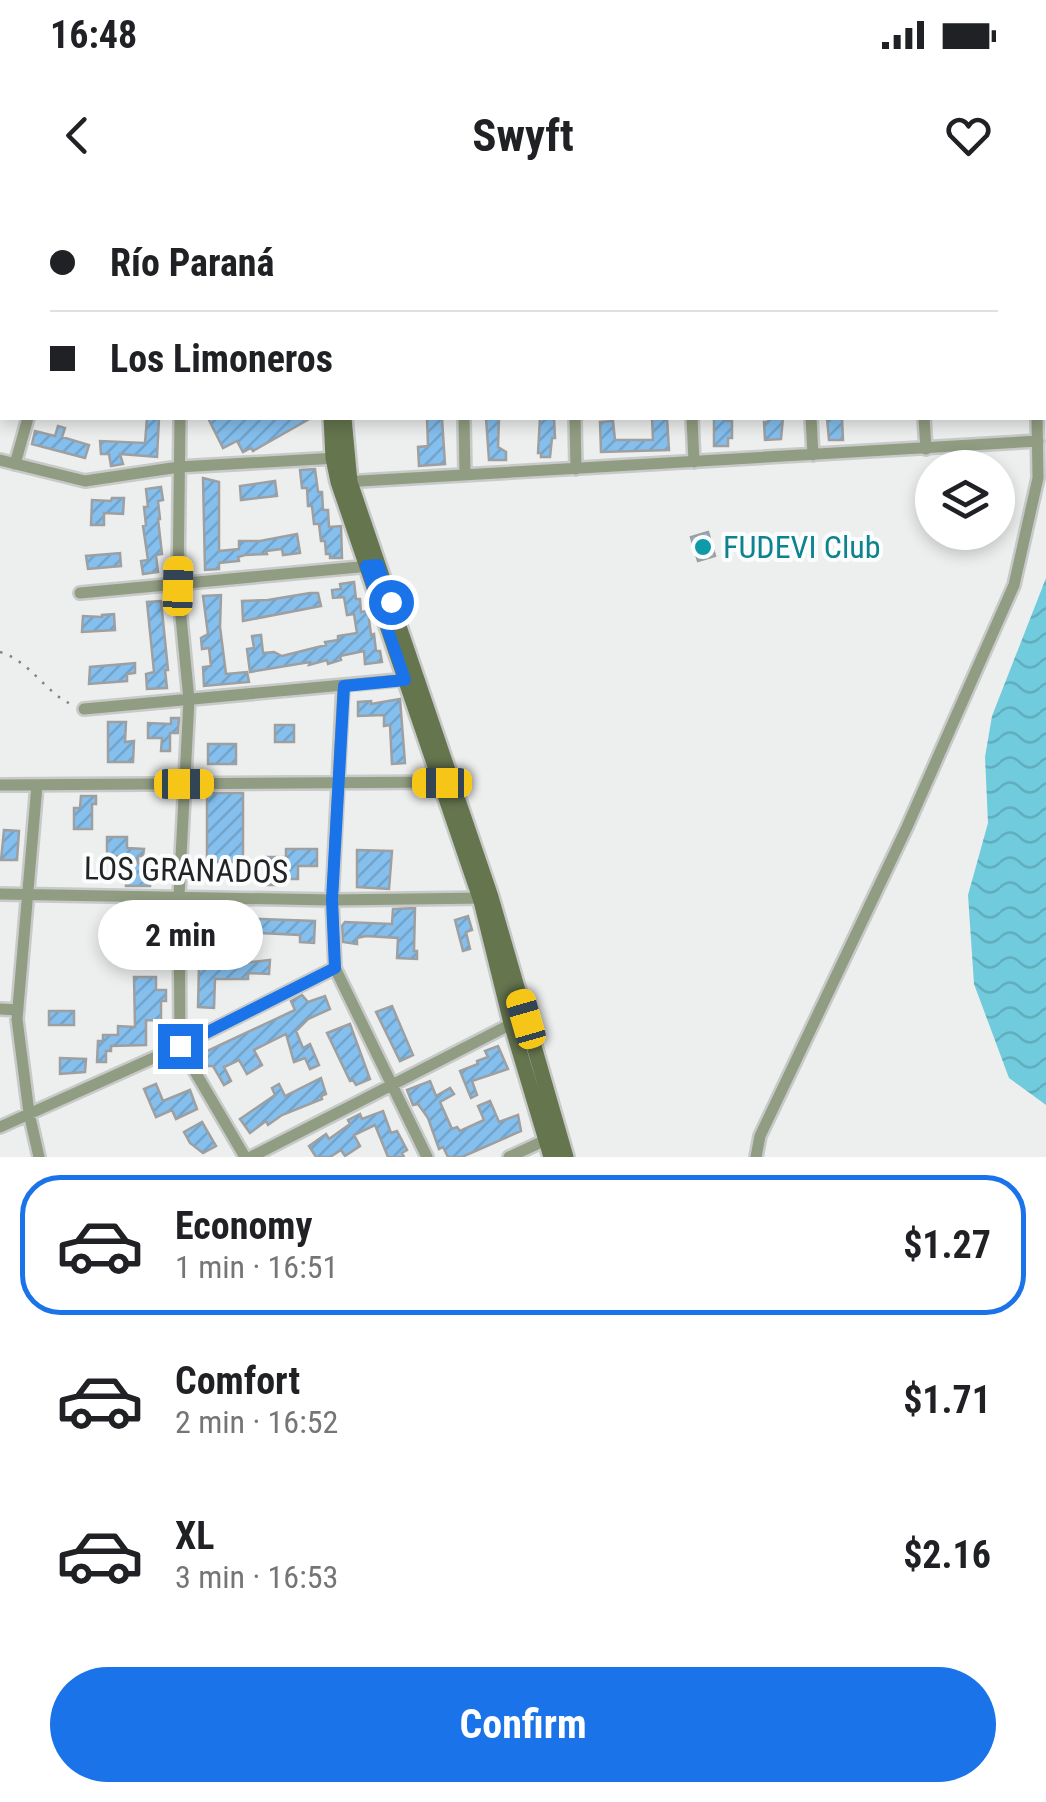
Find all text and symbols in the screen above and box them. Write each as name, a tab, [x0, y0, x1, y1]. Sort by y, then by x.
text: 16:48	[50, 13, 137, 57]
icon: back	[50, 108, 105, 163]
icon: heart	[941, 108, 996, 163]
text: Swyft	[472, 109, 574, 162]
text: Río Paraná	[110, 241, 274, 285]
text: Los Limoneros	[110, 337, 333, 381]
map controls	[915, 450, 1015, 550]
button: layers	[915, 450, 1015, 550]
place label: FUDEVI Club	[723, 528, 881, 566]
marker: FUDEVI Club	[692, 536, 714, 558]
car	[162, 556, 194, 616]
route start	[369, 580, 414, 625]
car	[412, 768, 472, 798]
car	[154, 769, 214, 799]
street label: LOS GRANADOS	[83, 849, 289, 891]
callout: 2 min	[98, 901, 262, 971]
text: 2 min	[145, 916, 216, 954]
car	[503, 986, 549, 1052]
route end	[158, 1024, 203, 1069]
icon: car	[55, 1200, 145, 1290]
text: Economy	[175, 1204, 312, 1248]
text: $1.27	[903, 1223, 991, 1267]
text: 1 min · 16:51	[175, 1248, 338, 1286]
icon: car	[55, 1355, 145, 1445]
text: Comfort	[175, 1359, 300, 1403]
text: $1.71	[903, 1378, 991, 1422]
text: 2 min · 16:52	[175, 1403, 338, 1441]
icon: car	[55, 1510, 145, 1600]
text: XL	[175, 1514, 214, 1558]
text: $2.16	[903, 1533, 991, 1577]
text: 3 min · 16:53	[175, 1558, 338, 1596]
button: Confirm	[50, 1667, 996, 1782]

